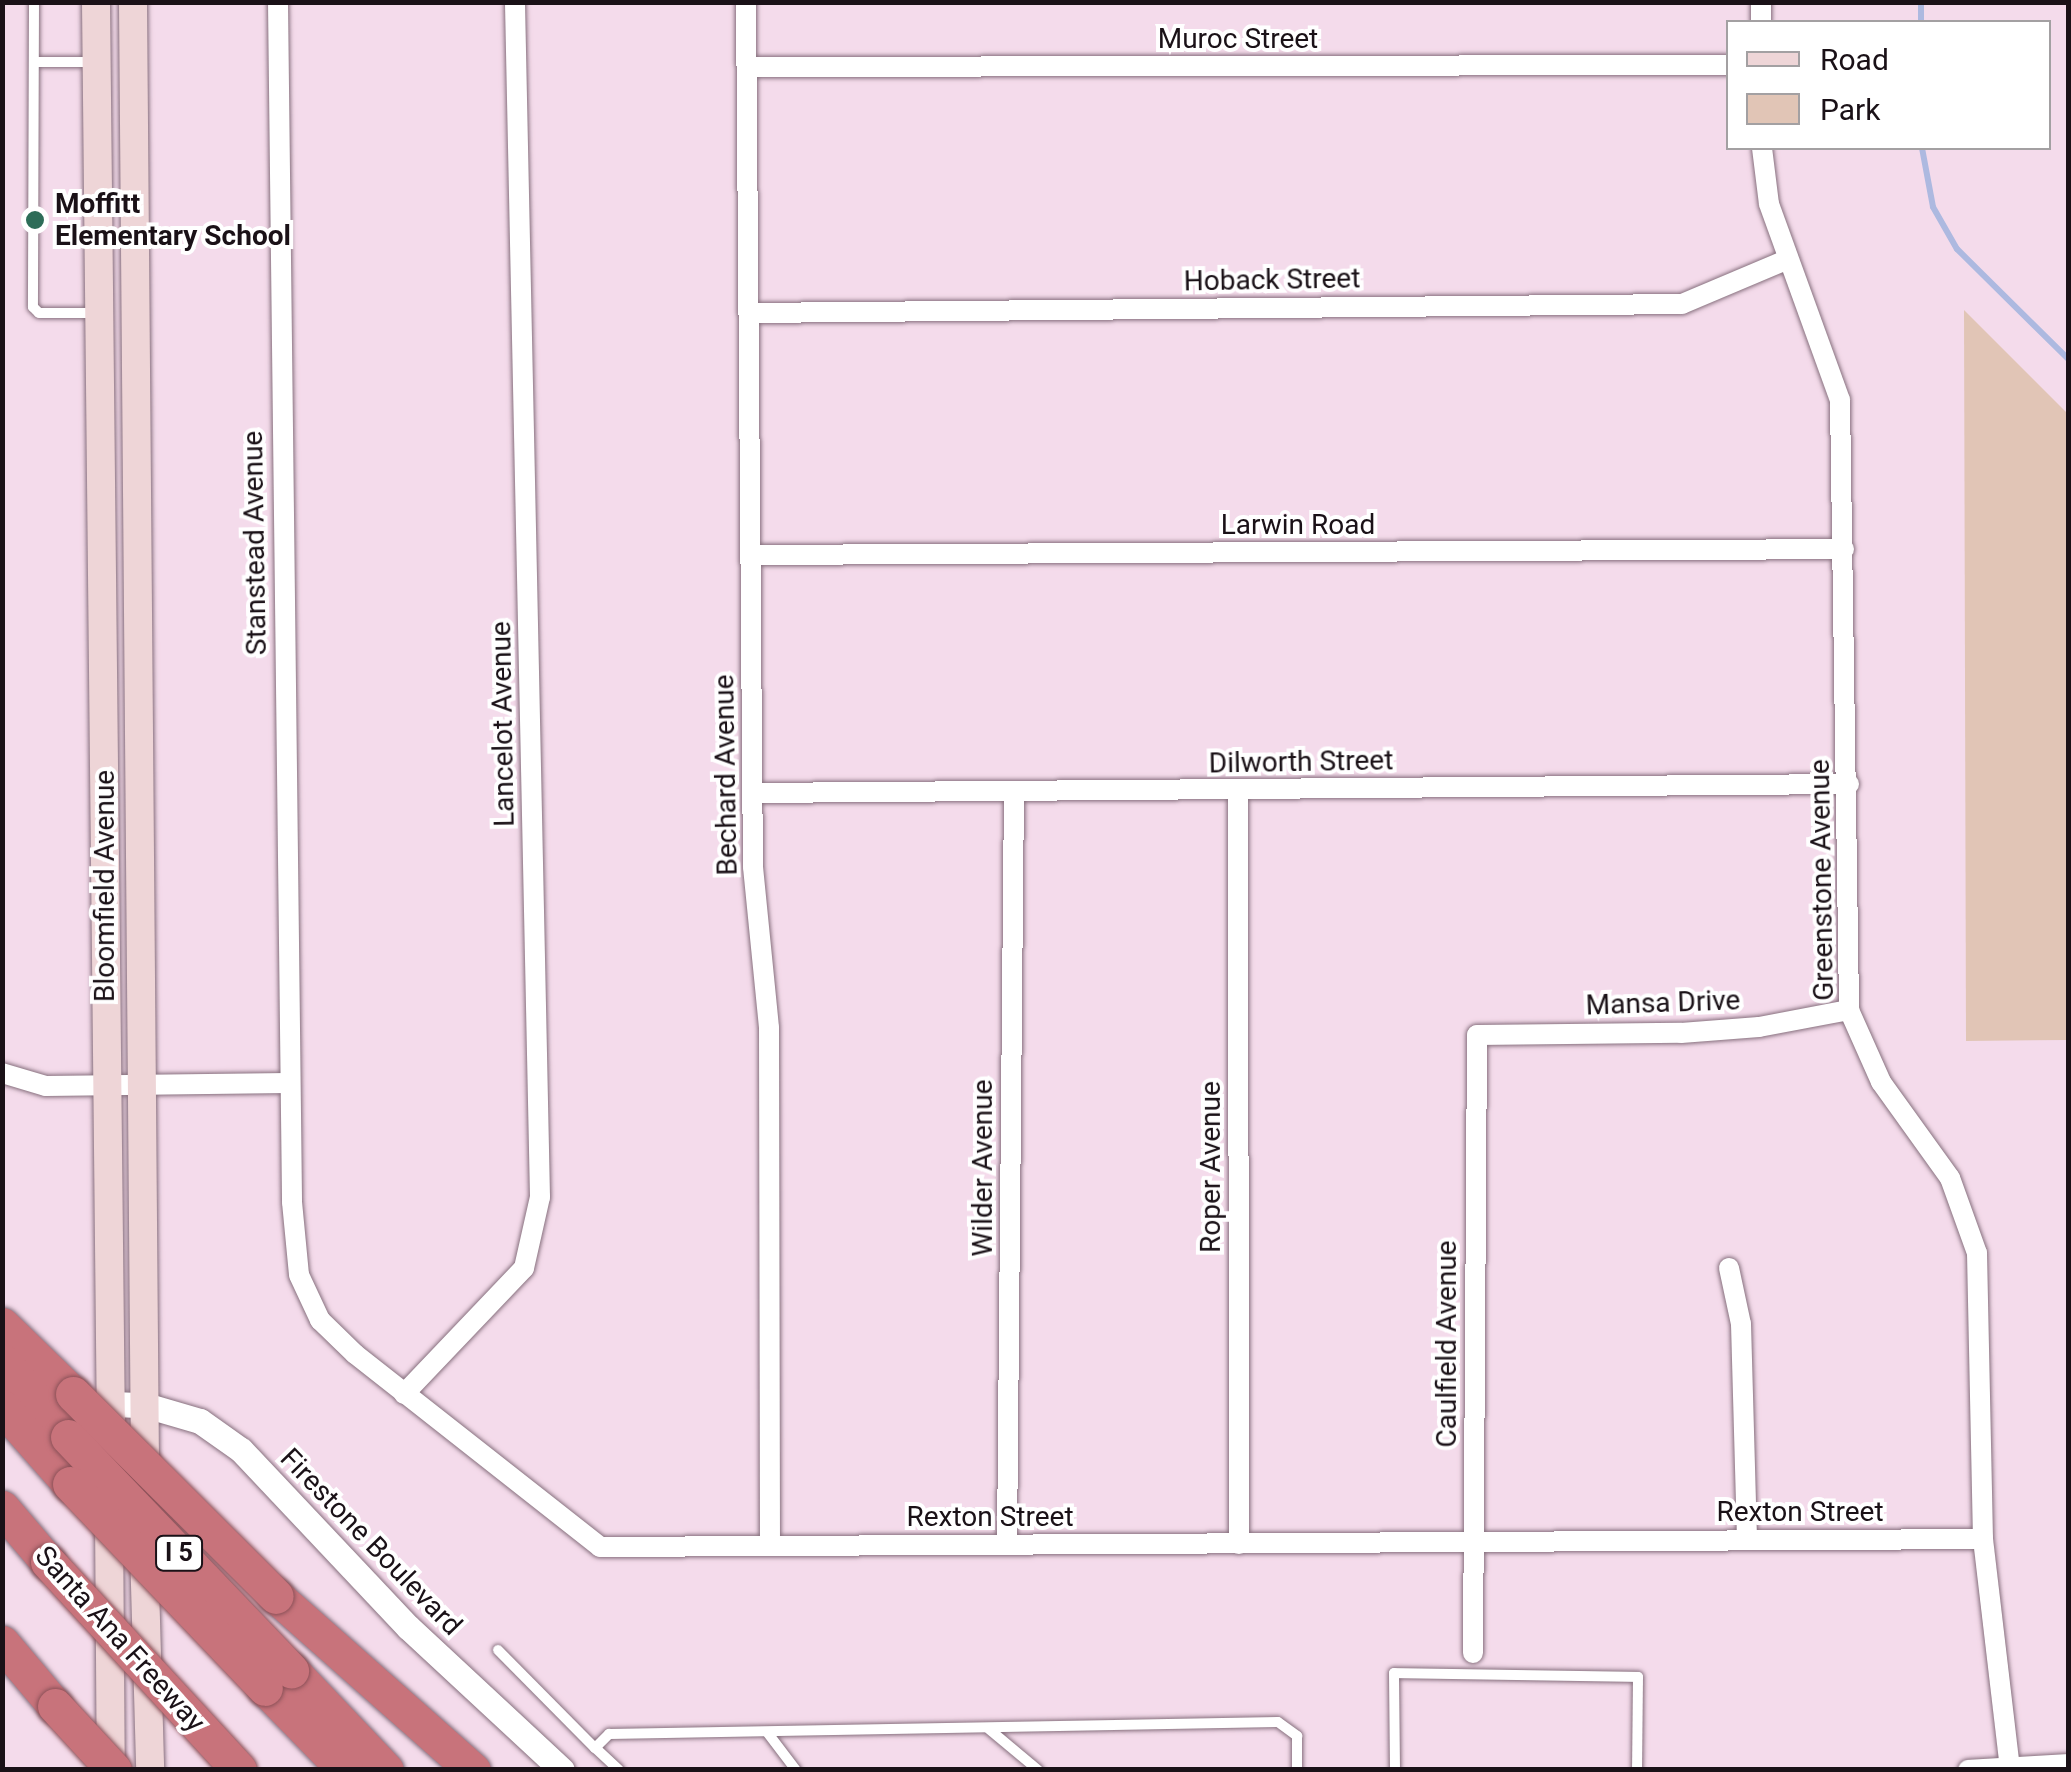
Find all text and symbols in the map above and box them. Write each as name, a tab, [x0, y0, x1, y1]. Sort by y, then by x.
legend	[1726, 20, 2051, 150]
street label: Muroc Street	[1158, 22, 1318, 56]
text: Road	[1820, 42, 1889, 77]
text: Park	[1820, 92, 1880, 127]
place label: Moffitt Elementary School	[55, 187, 291, 253]
marker: Moffitt Elementary School	[24, 209, 46, 231]
street label: Hoback Street	[1183, 262, 1361, 298]
street label: Stanstead Avenue	[236, 430, 274, 656]
street label: Larwin Road	[1221, 508, 1375, 542]
street label: Lancelot Avenue	[484, 621, 522, 827]
street label: Bechard Avenue	[707, 674, 745, 876]
street label: Dilworth Street	[1208, 744, 1394, 780]
street label: Greenstone Avenue	[1803, 759, 1841, 1001]
street label: Bloomfield Avenue	[88, 770, 122, 1002]
street label: Mansa Drive	[1585, 984, 1741, 1022]
street label: Wilder Avenue	[966, 1079, 1000, 1257]
street label: Roper Avenue	[1194, 1081, 1228, 1253]
street label: Caulfield Avenue	[1430, 1240, 1464, 1448]
street label: Firestone Boulevard	[273, 1442, 469, 1642]
street label: Rexton Street	[1716, 1495, 1884, 1529]
street label: Rexton Street	[906, 1500, 1074, 1534]
road number: I 5	[154, 1533, 204, 1573]
street label: Santa Ana Freeway	[28, 1539, 212, 1739]

